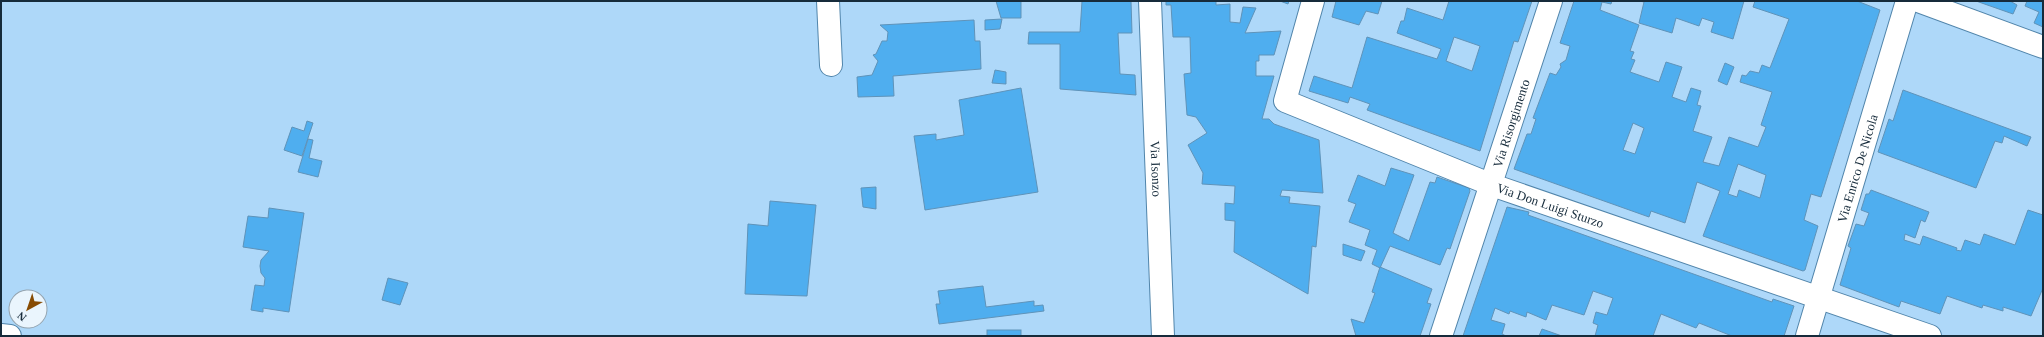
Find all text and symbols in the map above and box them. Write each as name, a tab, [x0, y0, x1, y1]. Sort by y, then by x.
street label: Via Risorgimento	[1490, 77, 1533, 169]
street label: Via Enrico De Nicola	[1834, 112, 1881, 224]
street label: Via Isonzo	[1147, 141, 1165, 197]
street label: Via Don Luigi Sturzo	[1495, 180, 1606, 231]
north arrow	[8, 289, 48, 329]
text: N	[15, 309, 28, 324]

